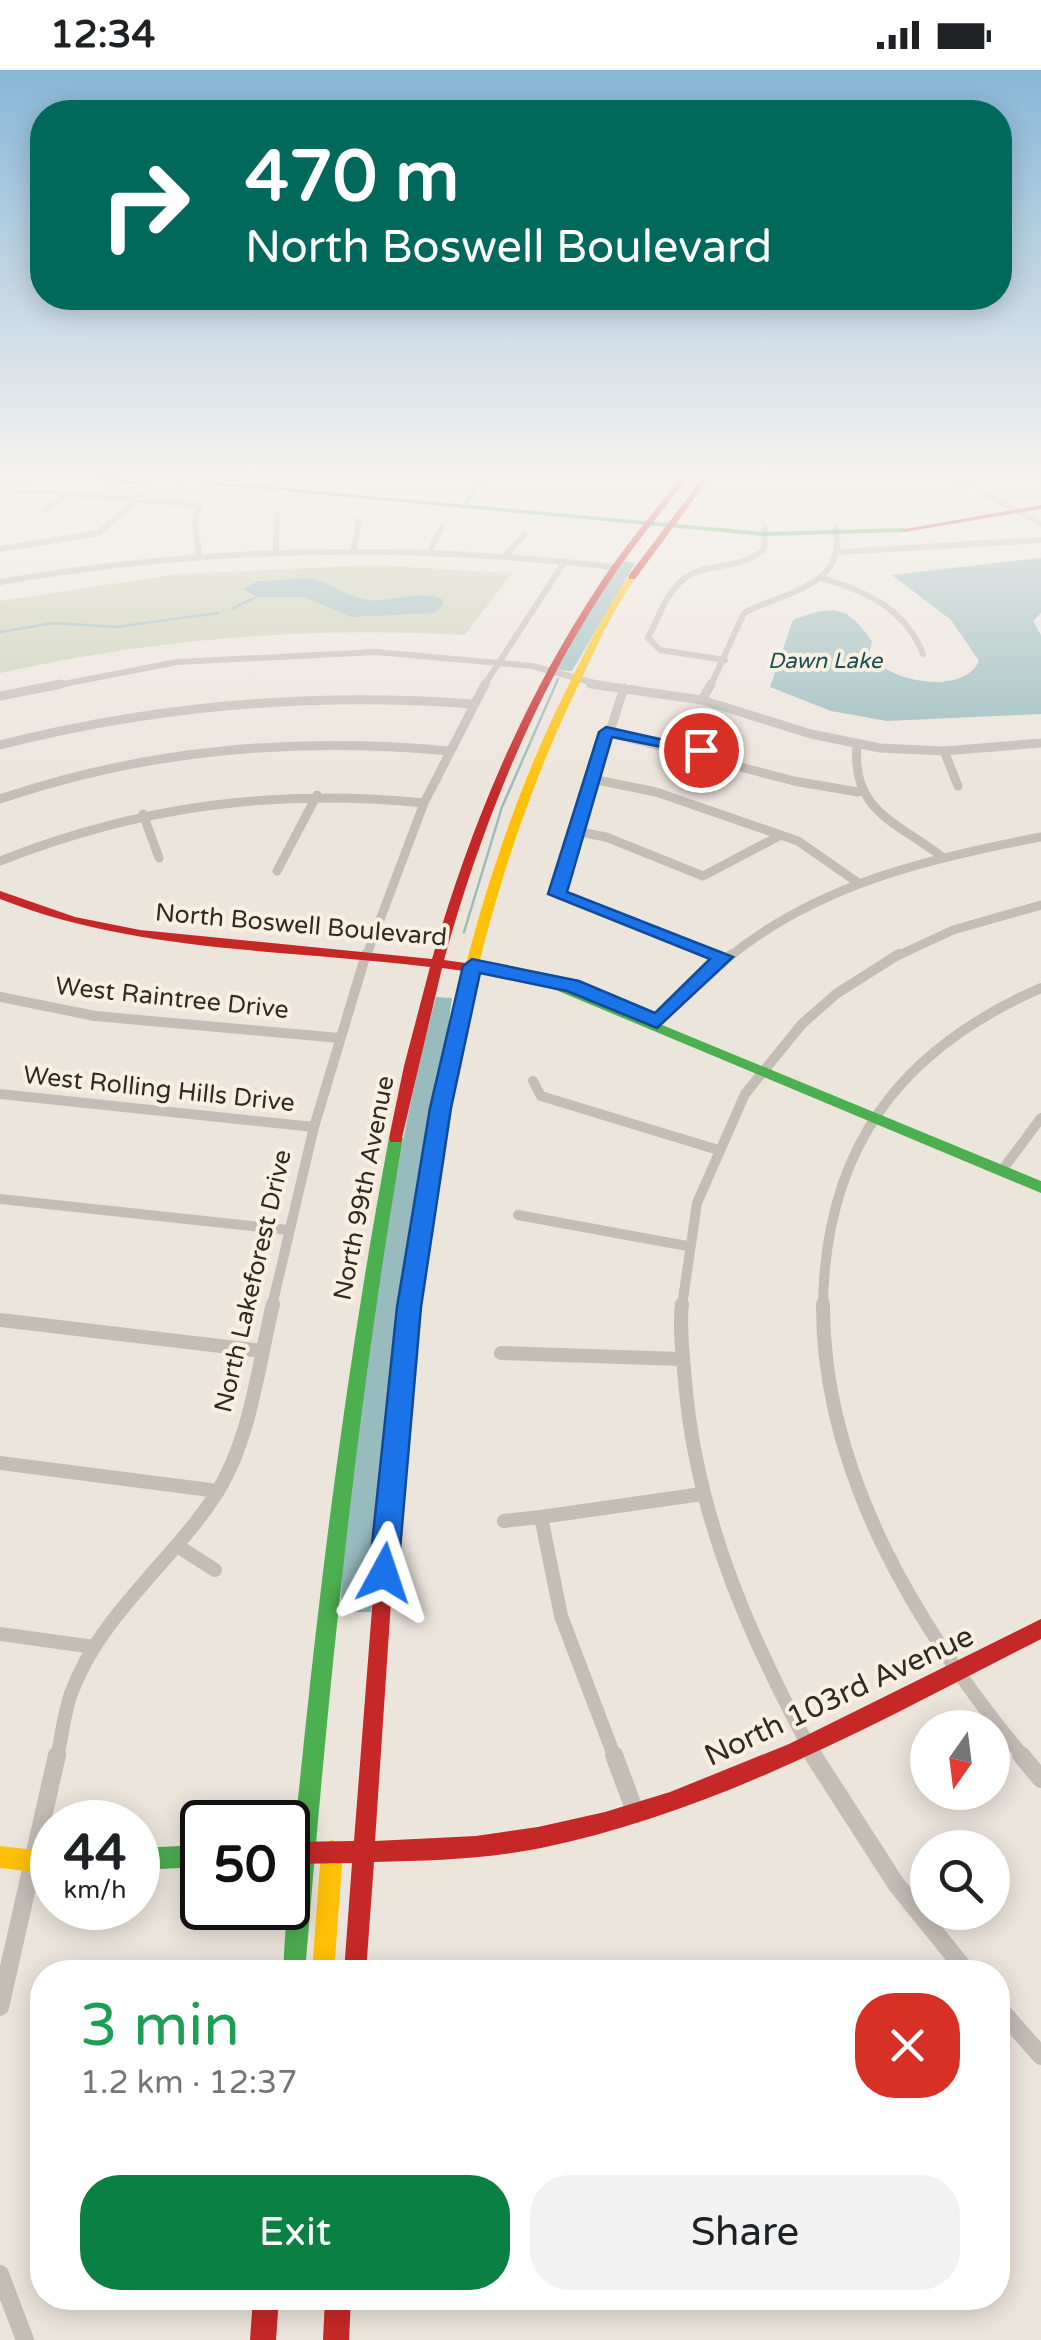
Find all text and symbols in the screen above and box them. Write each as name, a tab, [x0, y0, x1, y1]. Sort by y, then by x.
text: 12:34	[50, 12, 155, 58]
text: 470 m	[245, 136, 459, 220]
icon: right	[80, 140, 210, 270]
text: North Boswell Boulevard	[245, 221, 772, 275]
water label: Dawn Lake	[768, 648, 884, 674]
pin	[659, 708, 744, 793]
icon: arrive	[674, 723, 729, 778]
street label: North Boswell Boulevard	[154, 897, 448, 953]
street label: West Raintree Drive	[54, 971, 290, 1025]
street label: West Rolling Hills Drive	[22, 1060, 296, 1118]
street label: North 99th Avenue	[328, 1073, 400, 1303]
street label: North Lakeforest Drive	[208, 1147, 298, 1415]
position arrow	[332, 1521, 436, 1625]
street label: North 103rd Avenue	[699, 1617, 979, 1775]
north arrow	[910, 1710, 1010, 1810]
map controls	[910, 1710, 1010, 1930]
speed limit sign: 50	[180, 1800, 310, 1930]
text: 44	[64, 1823, 126, 1883]
button: search	[910, 1830, 1010, 1930]
text: km/h	[64, 1875, 126, 1905]
text: 3 min	[80, 1990, 240, 2062]
button: close	[855, 1993, 960, 2098]
text: 1.2 km · 12:37	[80, 2064, 297, 2102]
button: Exit	[80, 2175, 510, 2290]
button: Share	[530, 2175, 960, 2290]

